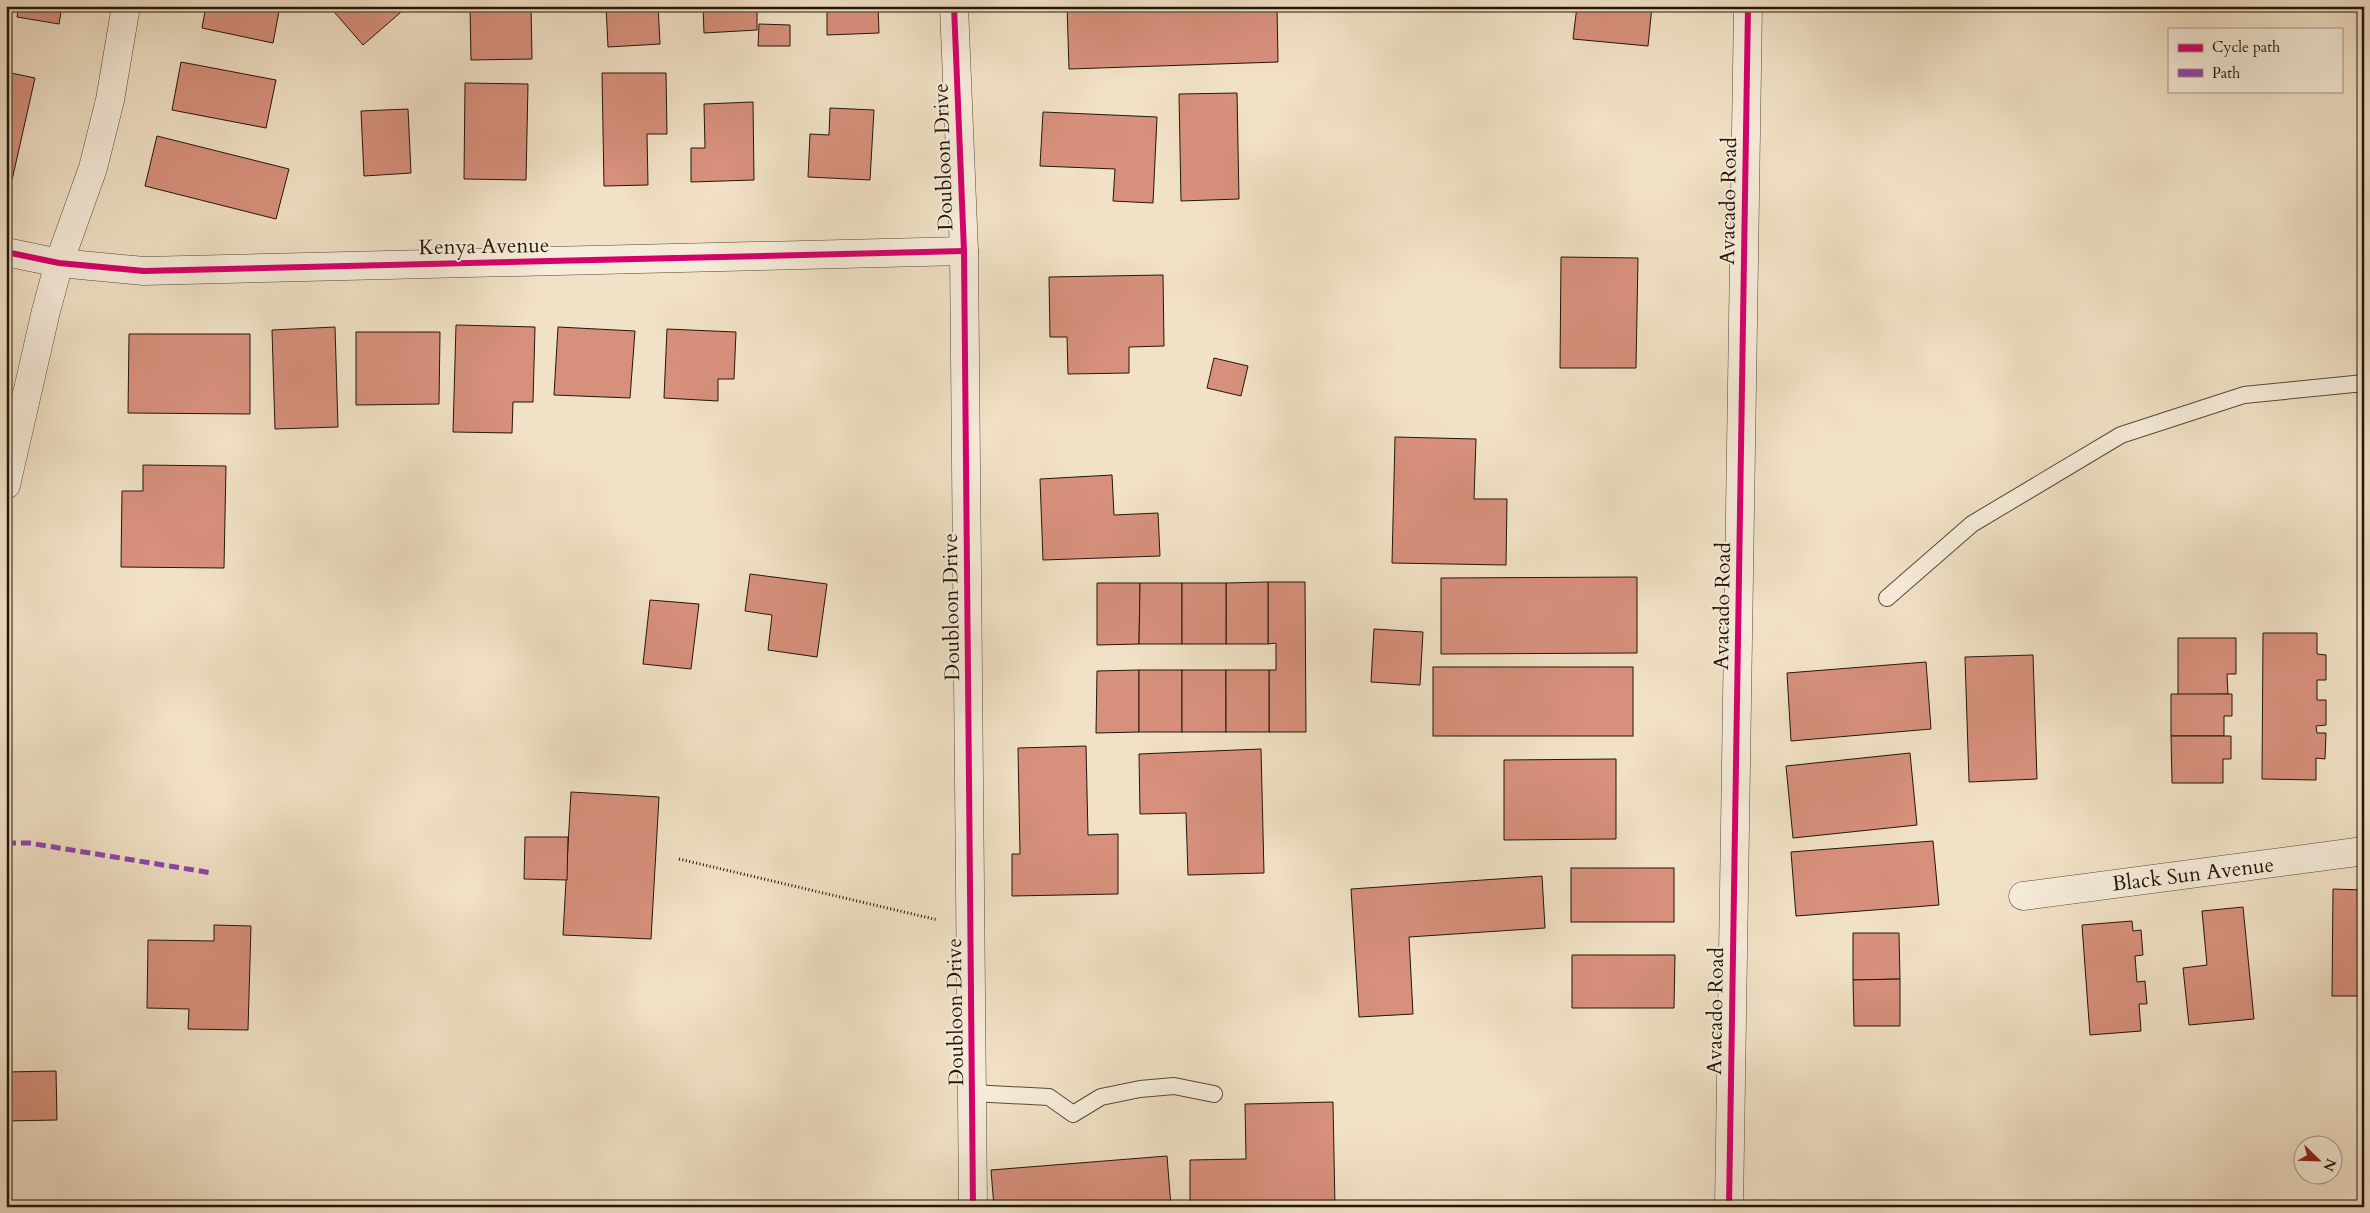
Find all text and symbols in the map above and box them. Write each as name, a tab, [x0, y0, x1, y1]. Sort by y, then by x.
legend	[2168, 28, 2342, 92]
text: Cycle path	[2212, 37, 2281, 57]
text: Path	[2212, 63, 2241, 83]
street label: Doubloon Drive	[926, 83, 961, 231]
street label: Avacado Road	[1713, 137, 1744, 265]
street label: Kenya Avenue	[418, 231, 550, 262]
street label: Doubloon Drive	[936, 533, 967, 681]
street label: Avacado Road	[1707, 542, 1738, 670]
street label: Black Sun Avenue	[2110, 850, 2276, 899]
street label: Doubloon Drive	[940, 938, 971, 1086]
street label: Avacado Road	[1700, 947, 1731, 1075]
north arrow	[2292, 1136, 2342, 1186]
text: N	[2318, 1156, 2341, 1174]

